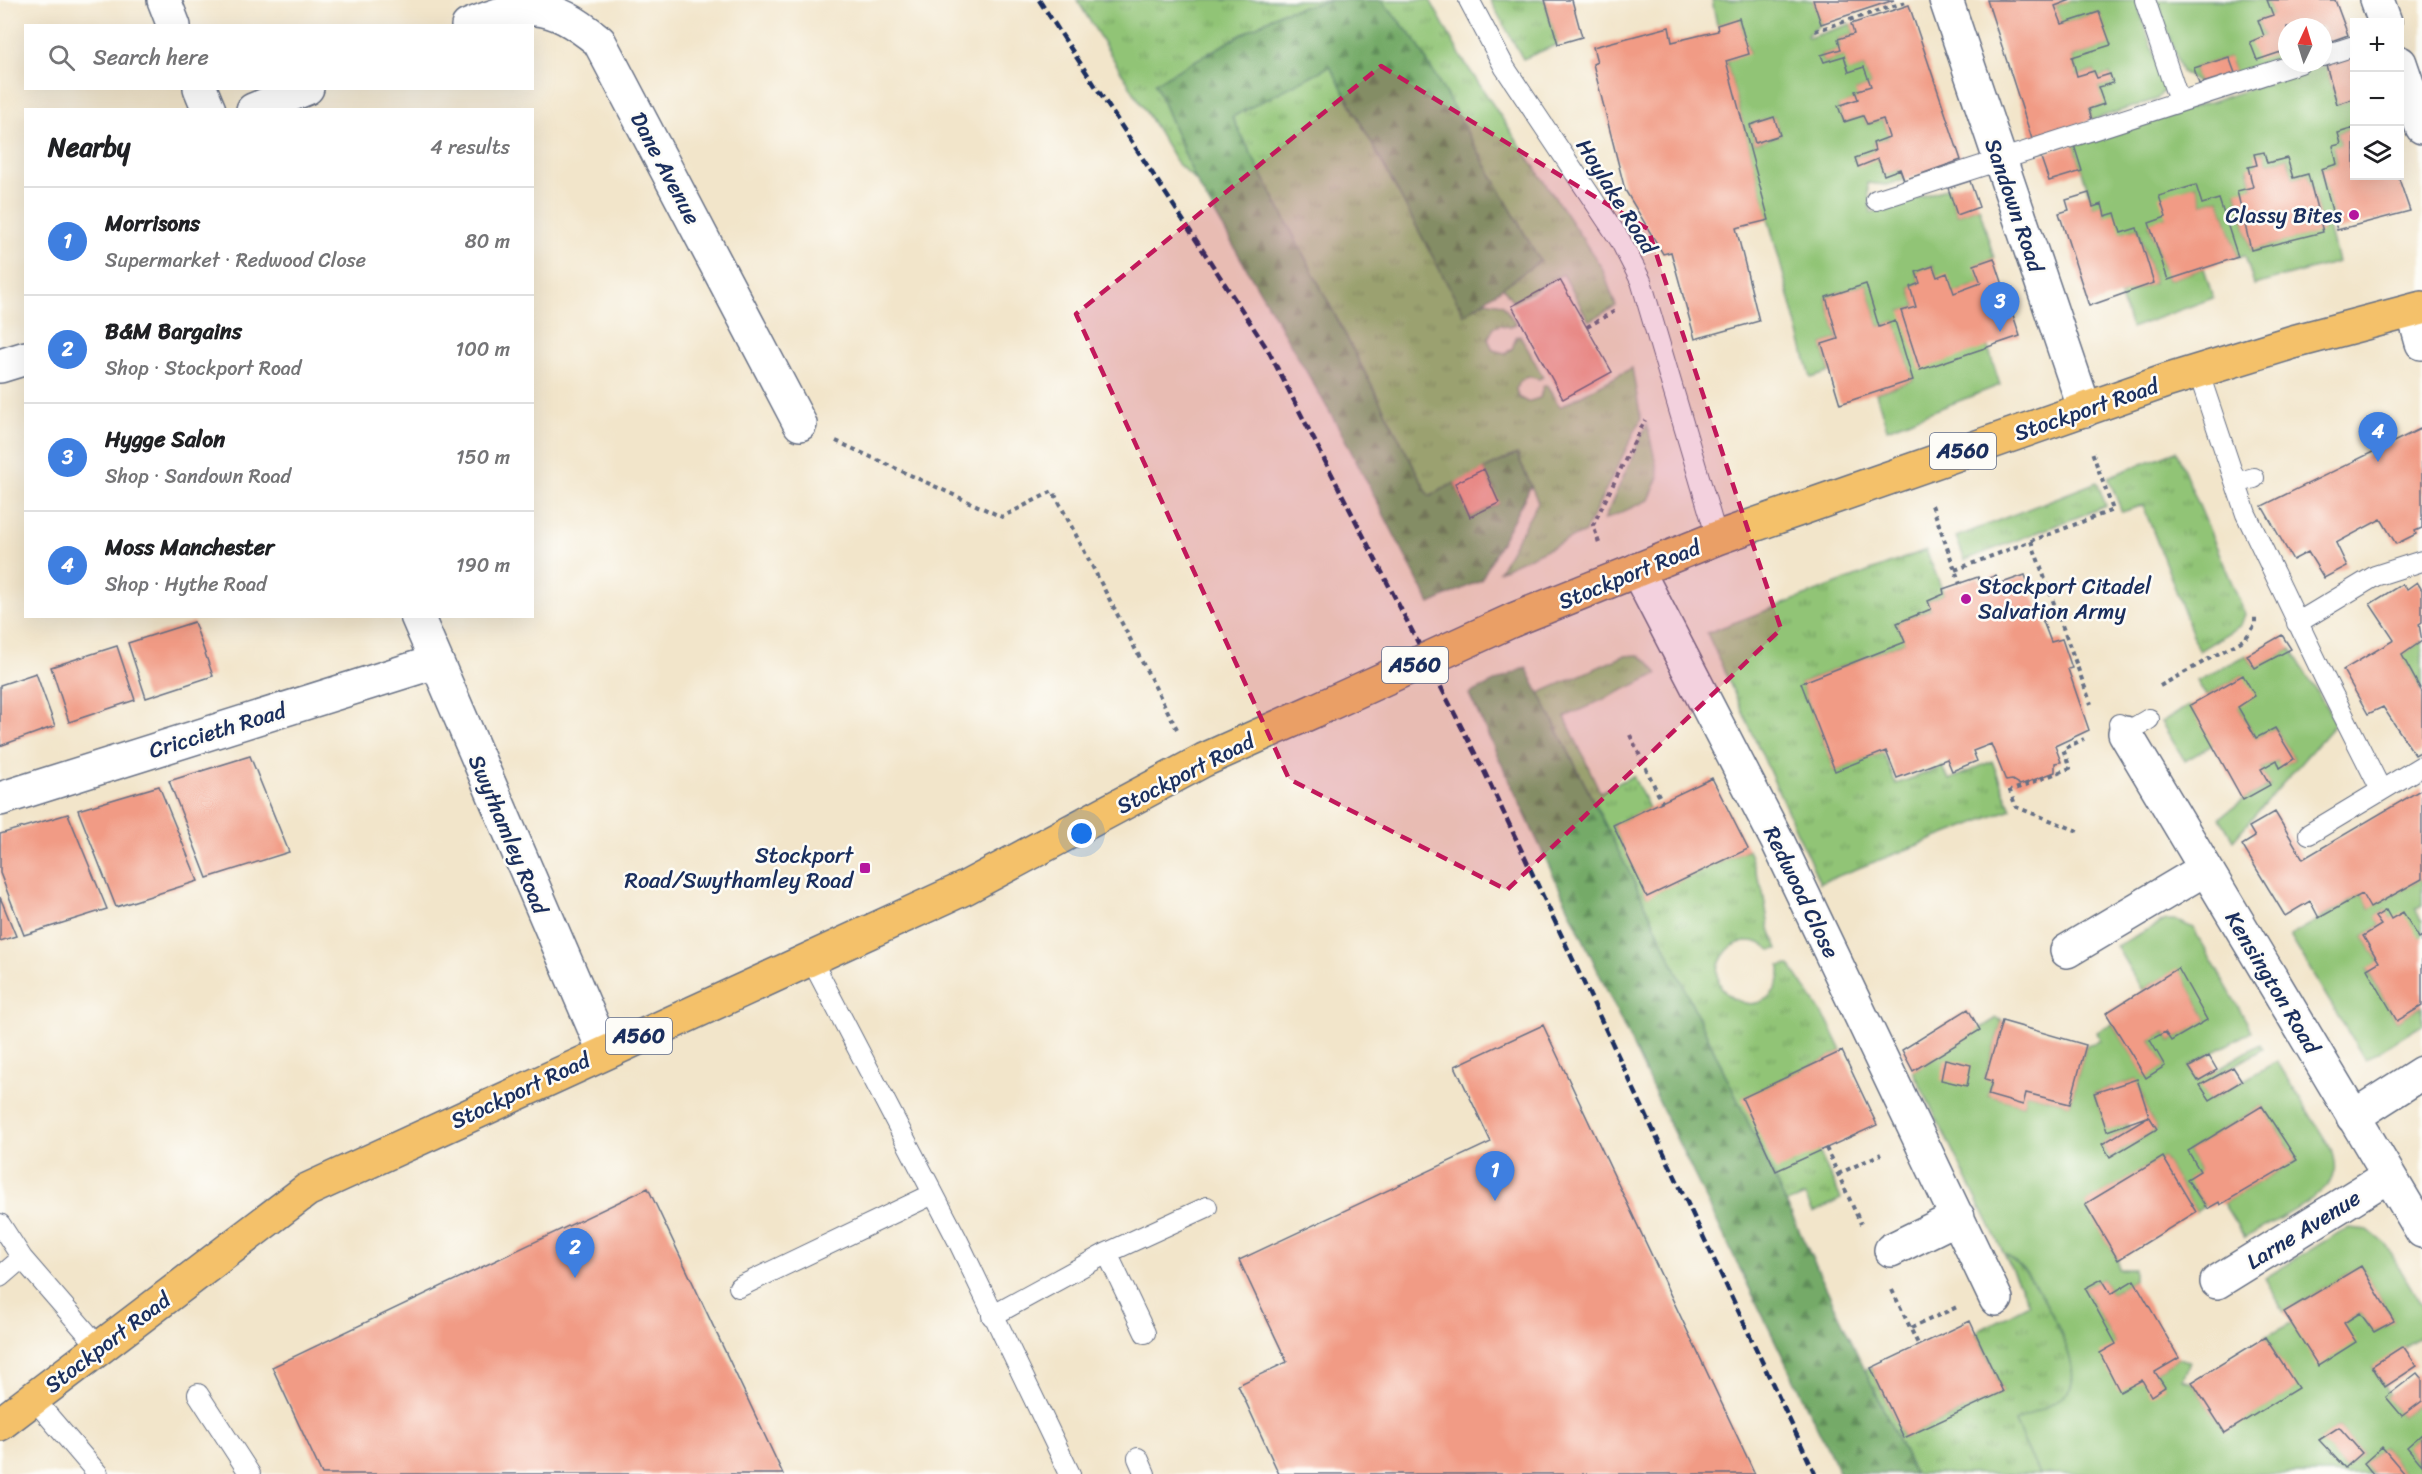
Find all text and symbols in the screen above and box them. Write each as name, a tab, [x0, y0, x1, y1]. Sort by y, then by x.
north arrow	[2278, 18, 2332, 72]
map controls	[2350, 18, 2404, 180]
button: +	[2350, 18, 2404, 72]
search box	[24, 24, 534, 90]
text: Search here	[93, 38, 209, 77]
icon: search	[45, 41, 78, 74]
button: −	[2350, 72, 2404, 126]
street label: Dane Avenue	[619, 105, 712, 232]
text: Nearby	[48, 124, 130, 170]
button: layers	[2350, 126, 2404, 180]
text: 4 results	[430, 130, 510, 165]
street label: Hoylake Road	[1565, 131, 1668, 263]
street label: Sandown Road	[1973, 133, 2056, 279]
place label: Classy Bites	[2225, 196, 2342, 235]
text: Morrisons	[105, 204, 200, 243]
marker: Classy Bites	[2347, 208, 2361, 222]
text: 1	[63, 224, 72, 259]
text: 80 m	[465, 224, 510, 259]
text: Supermarket · Redwood Close	[105, 243, 366, 278]
pin: 3	[1980, 282, 2020, 332]
text: B&M Bargains	[105, 312, 242, 351]
text: 2	[62, 332, 73, 367]
text: 100 m	[456, 332, 510, 367]
text: Shop · Stockport Road	[105, 351, 301, 386]
street label: Stockport Road	[2009, 366, 2165, 452]
pin: 4	[2358, 412, 2398, 462]
text: Hygge Salon	[105, 420, 225, 459]
road number: A560	[1930, 433, 1996, 469]
text: 3	[62, 440, 73, 475]
text: 150 m	[456, 440, 510, 475]
text: Shop · Sandown Road	[105, 459, 291, 494]
text: Moss Manchester	[105, 528, 274, 567]
street label: Stockport Road	[1552, 528, 1708, 621]
text: 4	[61, 548, 74, 583]
text: 190 m	[456, 548, 510, 583]
text: Shop · Hythe Road	[105, 567, 267, 602]
place label: Stockport Citadel Salvation Army	[1978, 567, 2152, 631]
marker: Stockport Citadel Salvation Army	[1959, 592, 1973, 606]
road number: A560	[1382, 647, 1448, 683]
street label: Criccieth Road	[144, 691, 292, 770]
street label: Stockport Road	[1109, 721, 1262, 825]
street label: Swythamley Road	[457, 748, 560, 922]
your location	[1067, 819, 1096, 848]
street label: Redwood Close	[1753, 819, 1851, 965]
place label: Stockport Road/Swythamley Road	[625, 836, 854, 900]
marker: Stockport Road/Swythamley Road	[858, 861, 872, 875]
street label: Kensington Road	[2214, 903, 2332, 1063]
road number: A560	[606, 1018, 672, 1054]
street label: Stockport Road	[444, 1040, 598, 1140]
pin: 1	[1476, 1152, 1514, 1201]
street label: Larne Avenue	[2238, 1179, 2368, 1280]
pin: 2	[556, 1228, 594, 1278]
street label: Stockport Road	[35, 1281, 180, 1403]

